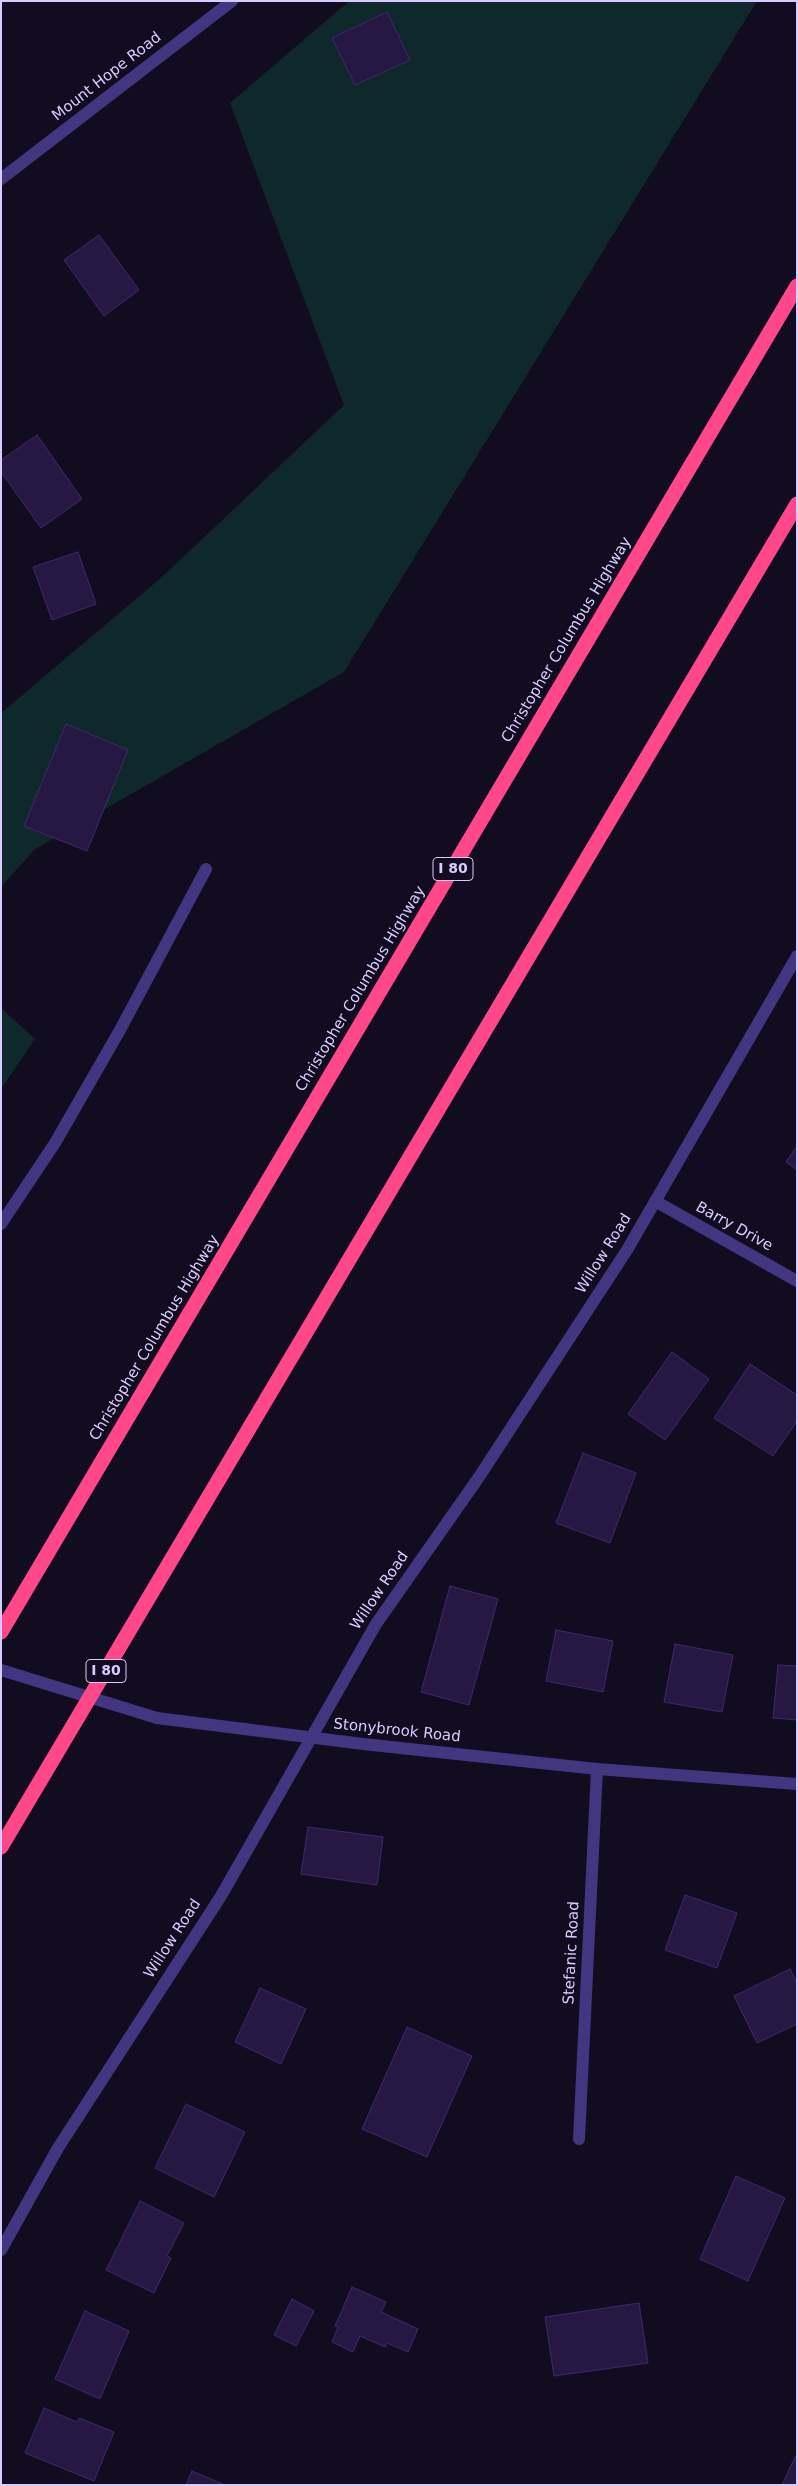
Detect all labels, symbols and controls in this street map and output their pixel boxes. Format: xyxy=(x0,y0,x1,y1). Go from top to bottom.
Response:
street label: Mount Hope Road xyxy=(49,29,165,125)
street label: Christopher Columbus Highway xyxy=(498,534,636,746)
road number: I 80 xyxy=(433,858,473,881)
street label: Christopher Columbus Highway xyxy=(292,883,430,1095)
street label: Barry Drive xyxy=(692,1198,776,1256)
street label: Willow Road xyxy=(572,1211,636,1297)
street label: Christopher Columbus Highway xyxy=(86,1232,224,1444)
street label: Willow Road xyxy=(347,1548,413,1634)
road number: I 80 xyxy=(86,1660,126,1682)
street label: Stonybrook Road xyxy=(333,1715,461,1747)
street label: Willow Road xyxy=(141,1896,205,1982)
street label: Stefanic Road xyxy=(560,1901,584,2005)

